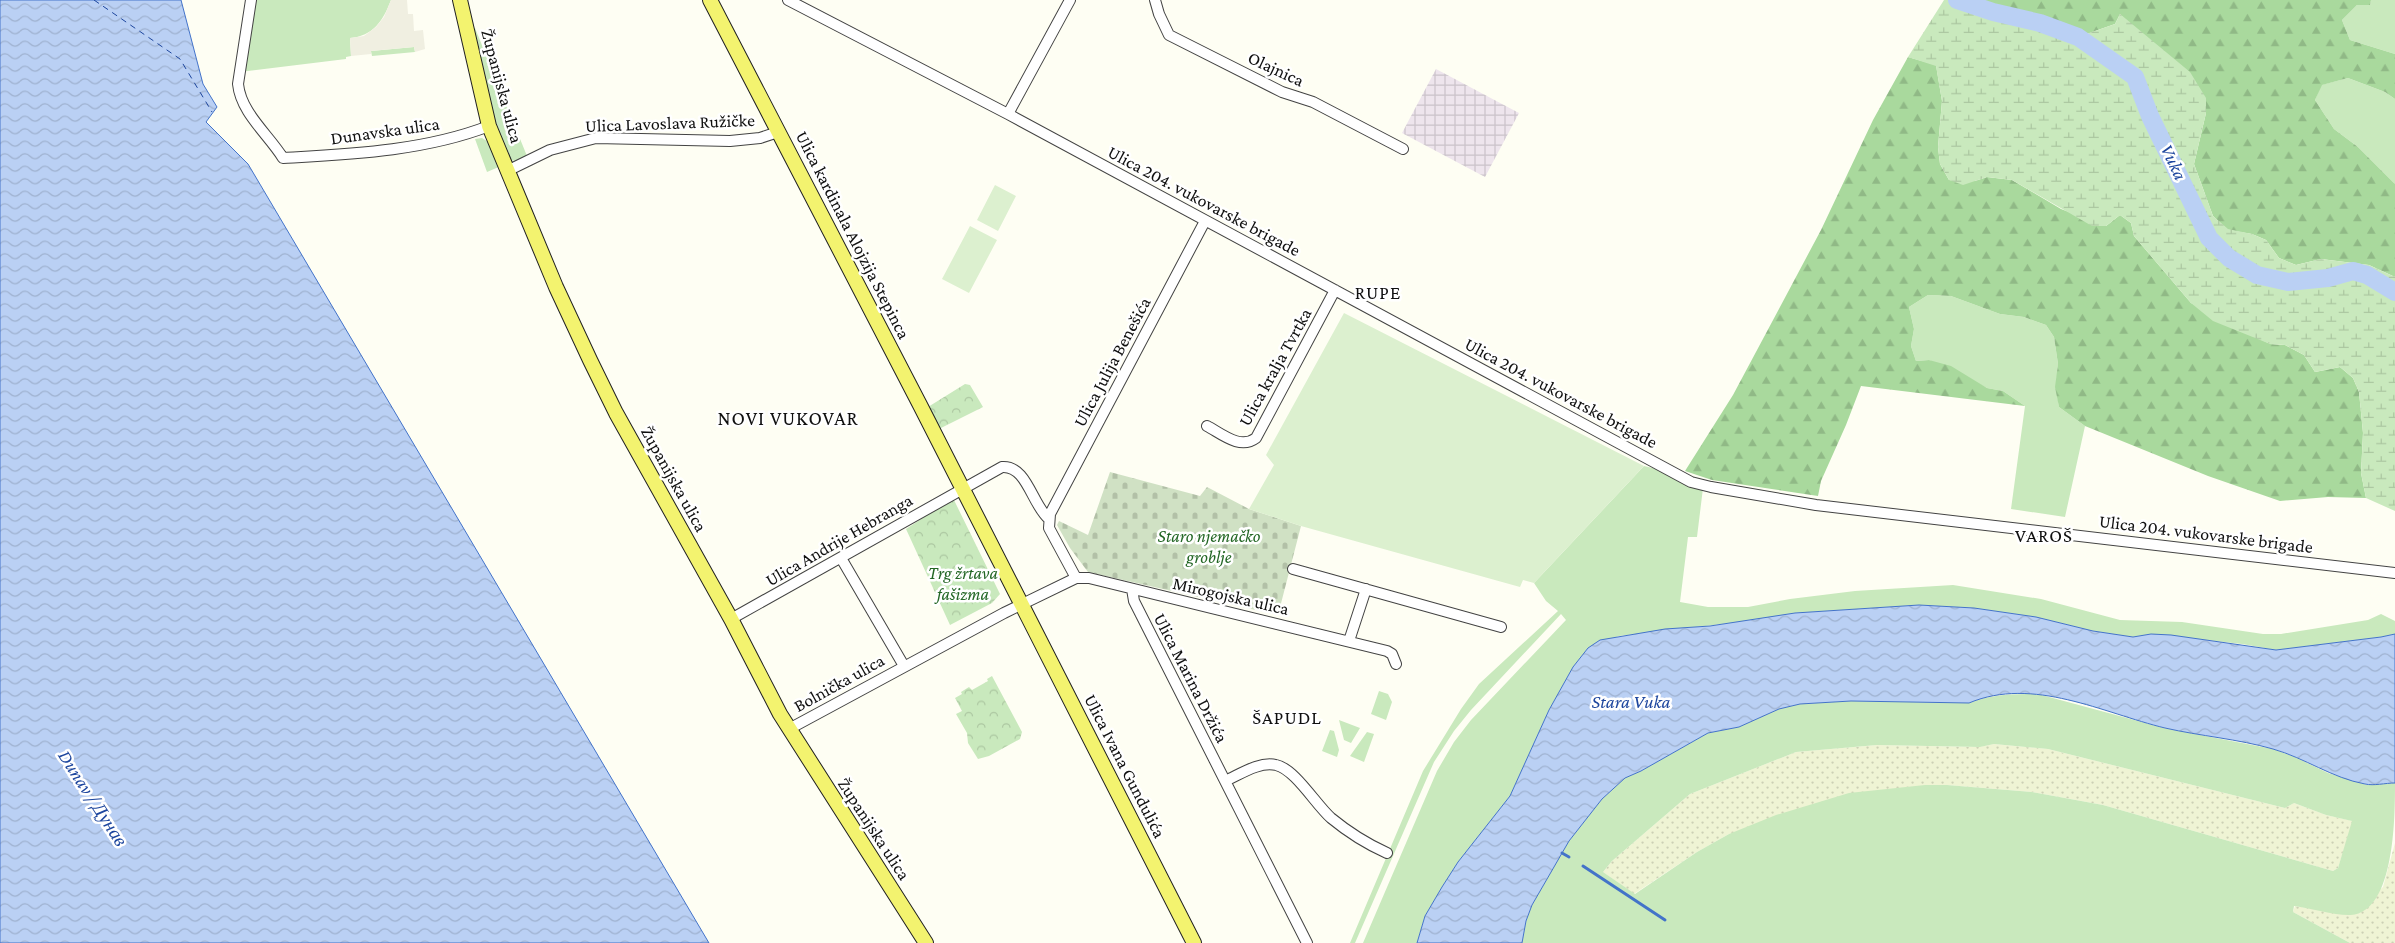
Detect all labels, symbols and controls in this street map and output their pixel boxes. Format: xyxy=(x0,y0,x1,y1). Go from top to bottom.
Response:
street label: Županijska ulica xyxy=(476,27,527,146)
street label: Olajnica xyxy=(1244,47,1307,92)
street label: Ulica Lavoslava Ružičke xyxy=(585,110,755,136)
street label: Dunavska ulica xyxy=(329,113,441,149)
street label: Ulica kardinala Alojzija Stepinca xyxy=(791,128,914,343)
water label: Vuka xyxy=(2157,141,2191,183)
street label: Ulica 204. vukovarske brigade xyxy=(1104,142,1304,260)
district label: RUPE xyxy=(1355,282,1401,303)
street label: Ulica Julija Benešića xyxy=(1069,294,1155,431)
street label: Ulica kralja Tvrtka xyxy=(1234,305,1316,430)
street label: Ulica 204. vukovarske brigade xyxy=(1461,334,1661,452)
district label: NOVI VUKOVAR xyxy=(717,407,859,429)
street label: Županijska ulica xyxy=(636,423,711,536)
street label: Ulica Andrije Hebranga xyxy=(762,490,917,591)
street label: Ulica 204. vukovarske brigade xyxy=(2098,511,2314,557)
district label: VAROŠ xyxy=(2015,525,2073,546)
park label: Staro njemačko groblje xyxy=(1158,526,1261,568)
park label: Trg žrtava fašizma xyxy=(928,563,999,604)
street label: Mirogojska ulica xyxy=(1171,573,1291,620)
street label: Ulica Marina Držića xyxy=(1150,610,1232,746)
street label: Bolnička ulica xyxy=(790,650,888,716)
street label: Ulica Ivana Gundulića xyxy=(1080,691,1170,841)
water label: Stara Vuka xyxy=(1591,691,1671,712)
district label: ŠAPUDL xyxy=(1252,707,1322,728)
water label: Dunav / Дунав xyxy=(54,746,132,850)
street label: Županijska ulica xyxy=(833,774,914,884)

